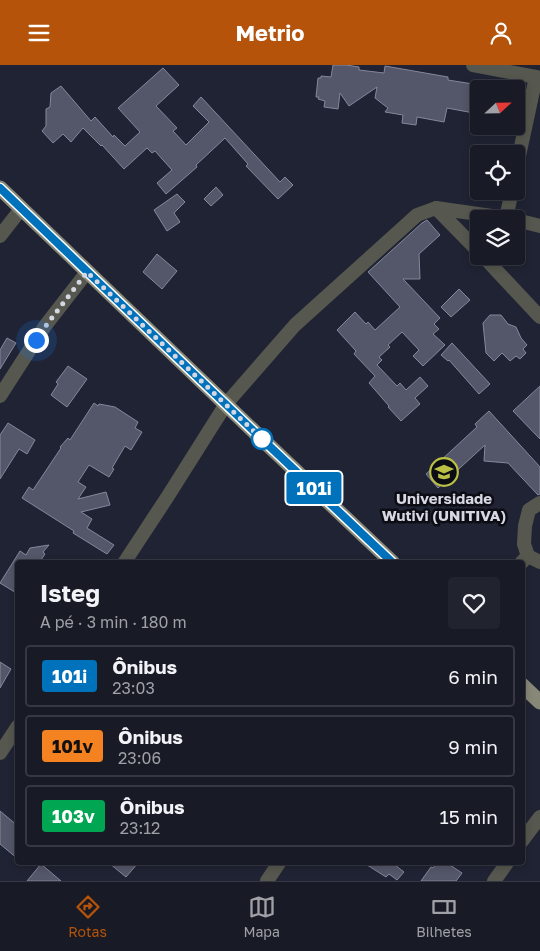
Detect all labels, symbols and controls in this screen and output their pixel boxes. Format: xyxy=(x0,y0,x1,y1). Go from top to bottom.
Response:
icon: menu xyxy=(25,19,53,47)
text: Metrio xyxy=(235,19,305,46)
icon: person xyxy=(487,19,515,47)
north arrow xyxy=(470,80,525,135)
map controls xyxy=(470,80,525,265)
button: locate xyxy=(470,145,525,200)
button: layers xyxy=(470,210,525,265)
your location xyxy=(24,328,49,353)
unlabelled marker xyxy=(251,428,273,450)
school or university icon: Universidade Wutivi (UNITIVA) xyxy=(429,457,459,487)
line badge: 101i xyxy=(279,472,349,504)
text: 101i xyxy=(296,477,332,499)
place label: Universidade Wutivi (UNITIVA) xyxy=(382,489,506,524)
button: heart xyxy=(448,577,500,629)
text: Isteg xyxy=(40,578,100,607)
text: A pé · 3 min · 180 m xyxy=(40,612,187,632)
text: Ônibus xyxy=(112,655,177,678)
text: 101i xyxy=(52,665,87,687)
text: 6 min xyxy=(448,665,498,688)
text: 23:03 xyxy=(112,678,155,698)
text: Ônibus xyxy=(118,725,183,748)
text: 101v xyxy=(52,735,93,757)
text: 9 min xyxy=(448,735,498,758)
text: 23:06 xyxy=(118,748,161,768)
text: Ônibus xyxy=(120,795,185,818)
text: 103v xyxy=(52,805,95,827)
text: 15 min xyxy=(439,805,498,828)
text: 23:12 xyxy=(120,818,160,838)
tab: Rotas xyxy=(68,893,107,940)
tab: Mapa xyxy=(243,893,280,940)
tab: Bilhetes xyxy=(416,893,472,940)

